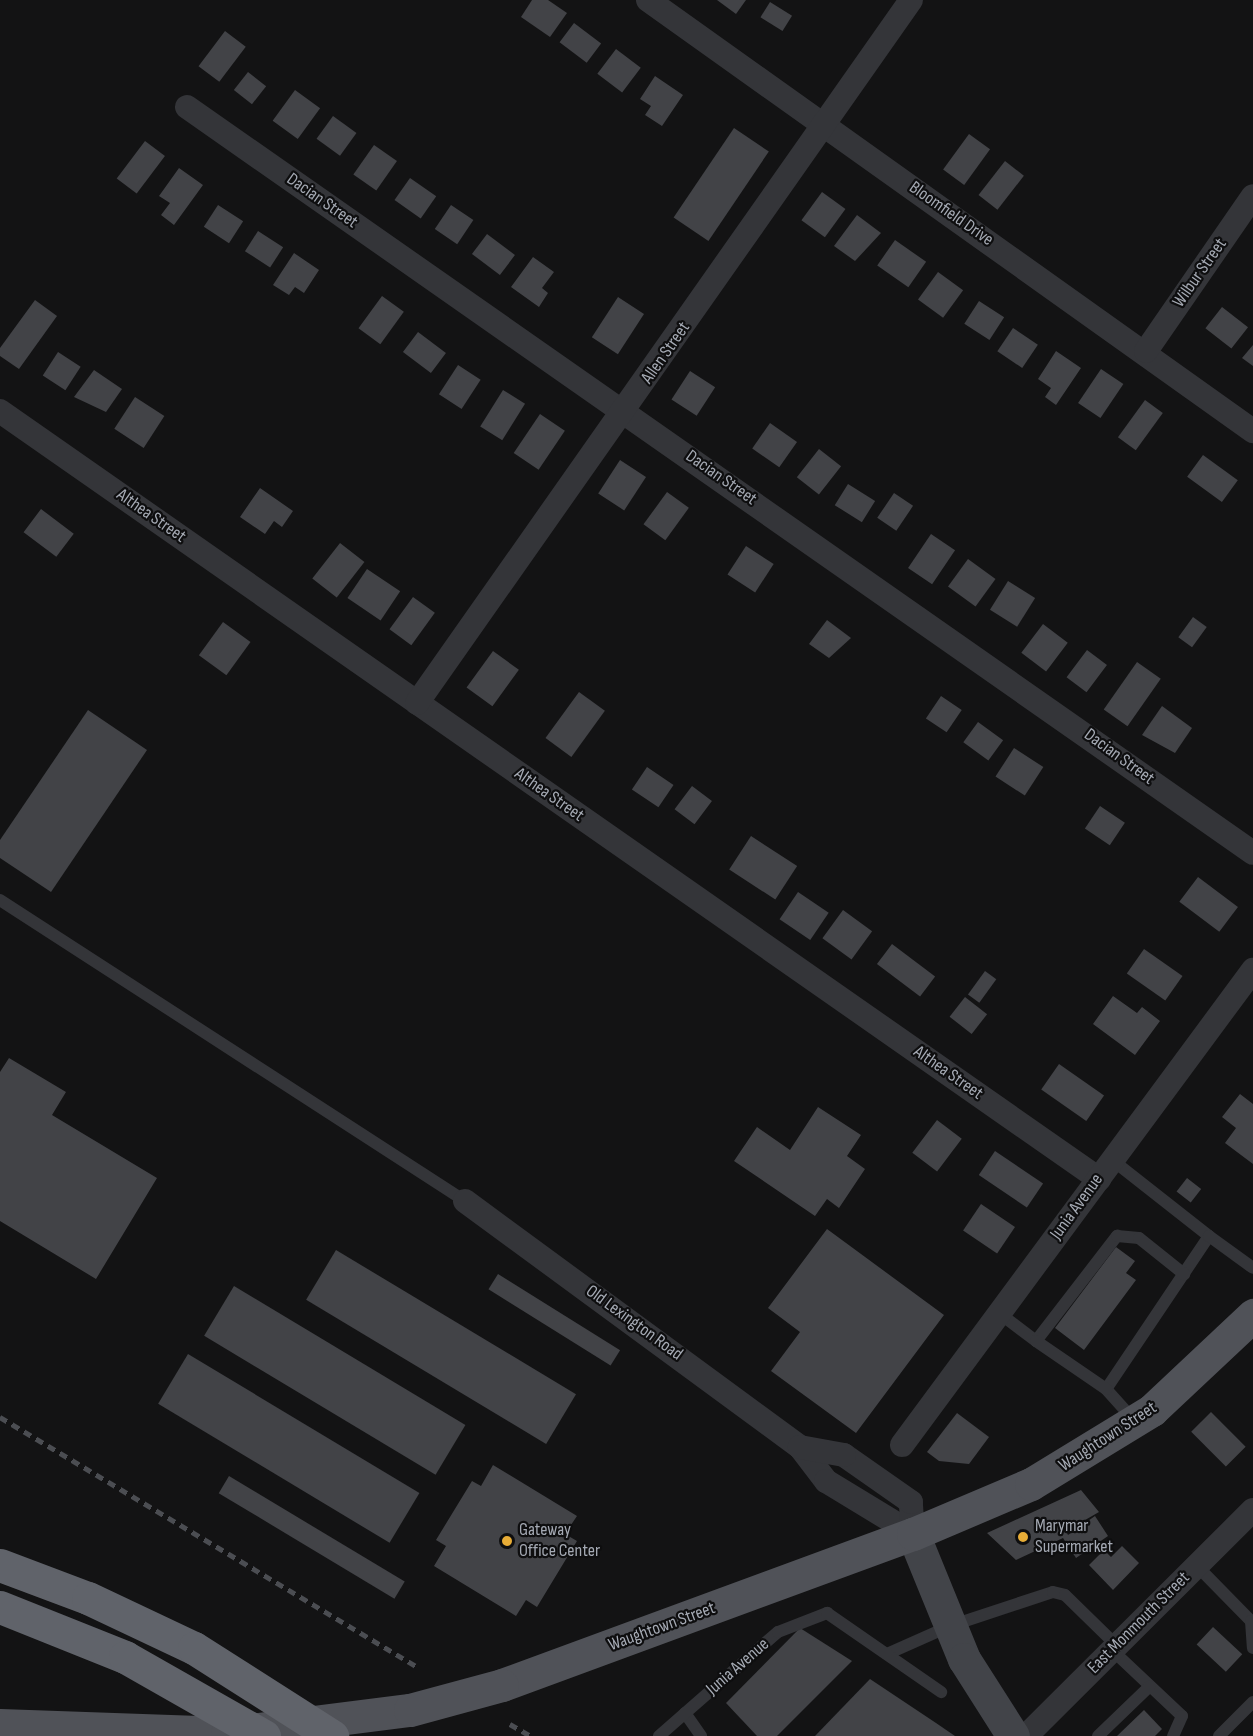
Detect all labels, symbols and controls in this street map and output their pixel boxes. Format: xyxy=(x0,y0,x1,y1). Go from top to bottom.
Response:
street label: Dacian Street xyxy=(282,169,362,233)
street label: Bloomfield Drive xyxy=(905,177,997,251)
street label: Wilbur Street xyxy=(1168,234,1232,312)
street label: Allen Street xyxy=(637,318,695,388)
street label: Dacian Street xyxy=(681,446,761,510)
street label: Althea Street xyxy=(112,484,190,548)
street label: Dacian Street xyxy=(1080,724,1158,790)
street label: Althea Street xyxy=(510,763,588,827)
street label: Althea Street xyxy=(909,1041,987,1105)
street label: Junia Avenue xyxy=(1046,1170,1108,1244)
street label: Old Lexington Road xyxy=(581,1281,687,1365)
street label: Waughtown Street xyxy=(1055,1397,1161,1477)
place label: Marymar Supermarket xyxy=(1035,1516,1113,1558)
place label: Gateway Office Center xyxy=(519,1520,600,1562)
marker: Marymar Supermarket xyxy=(1016,1530,1030,1544)
marker: Gateway Office Center xyxy=(500,1534,514,1548)
street label: East Monmouth Street xyxy=(1084,1568,1194,1678)
street label: Waughtown Street xyxy=(606,1598,718,1656)
street label: Junia Avenue xyxy=(702,1634,774,1700)

